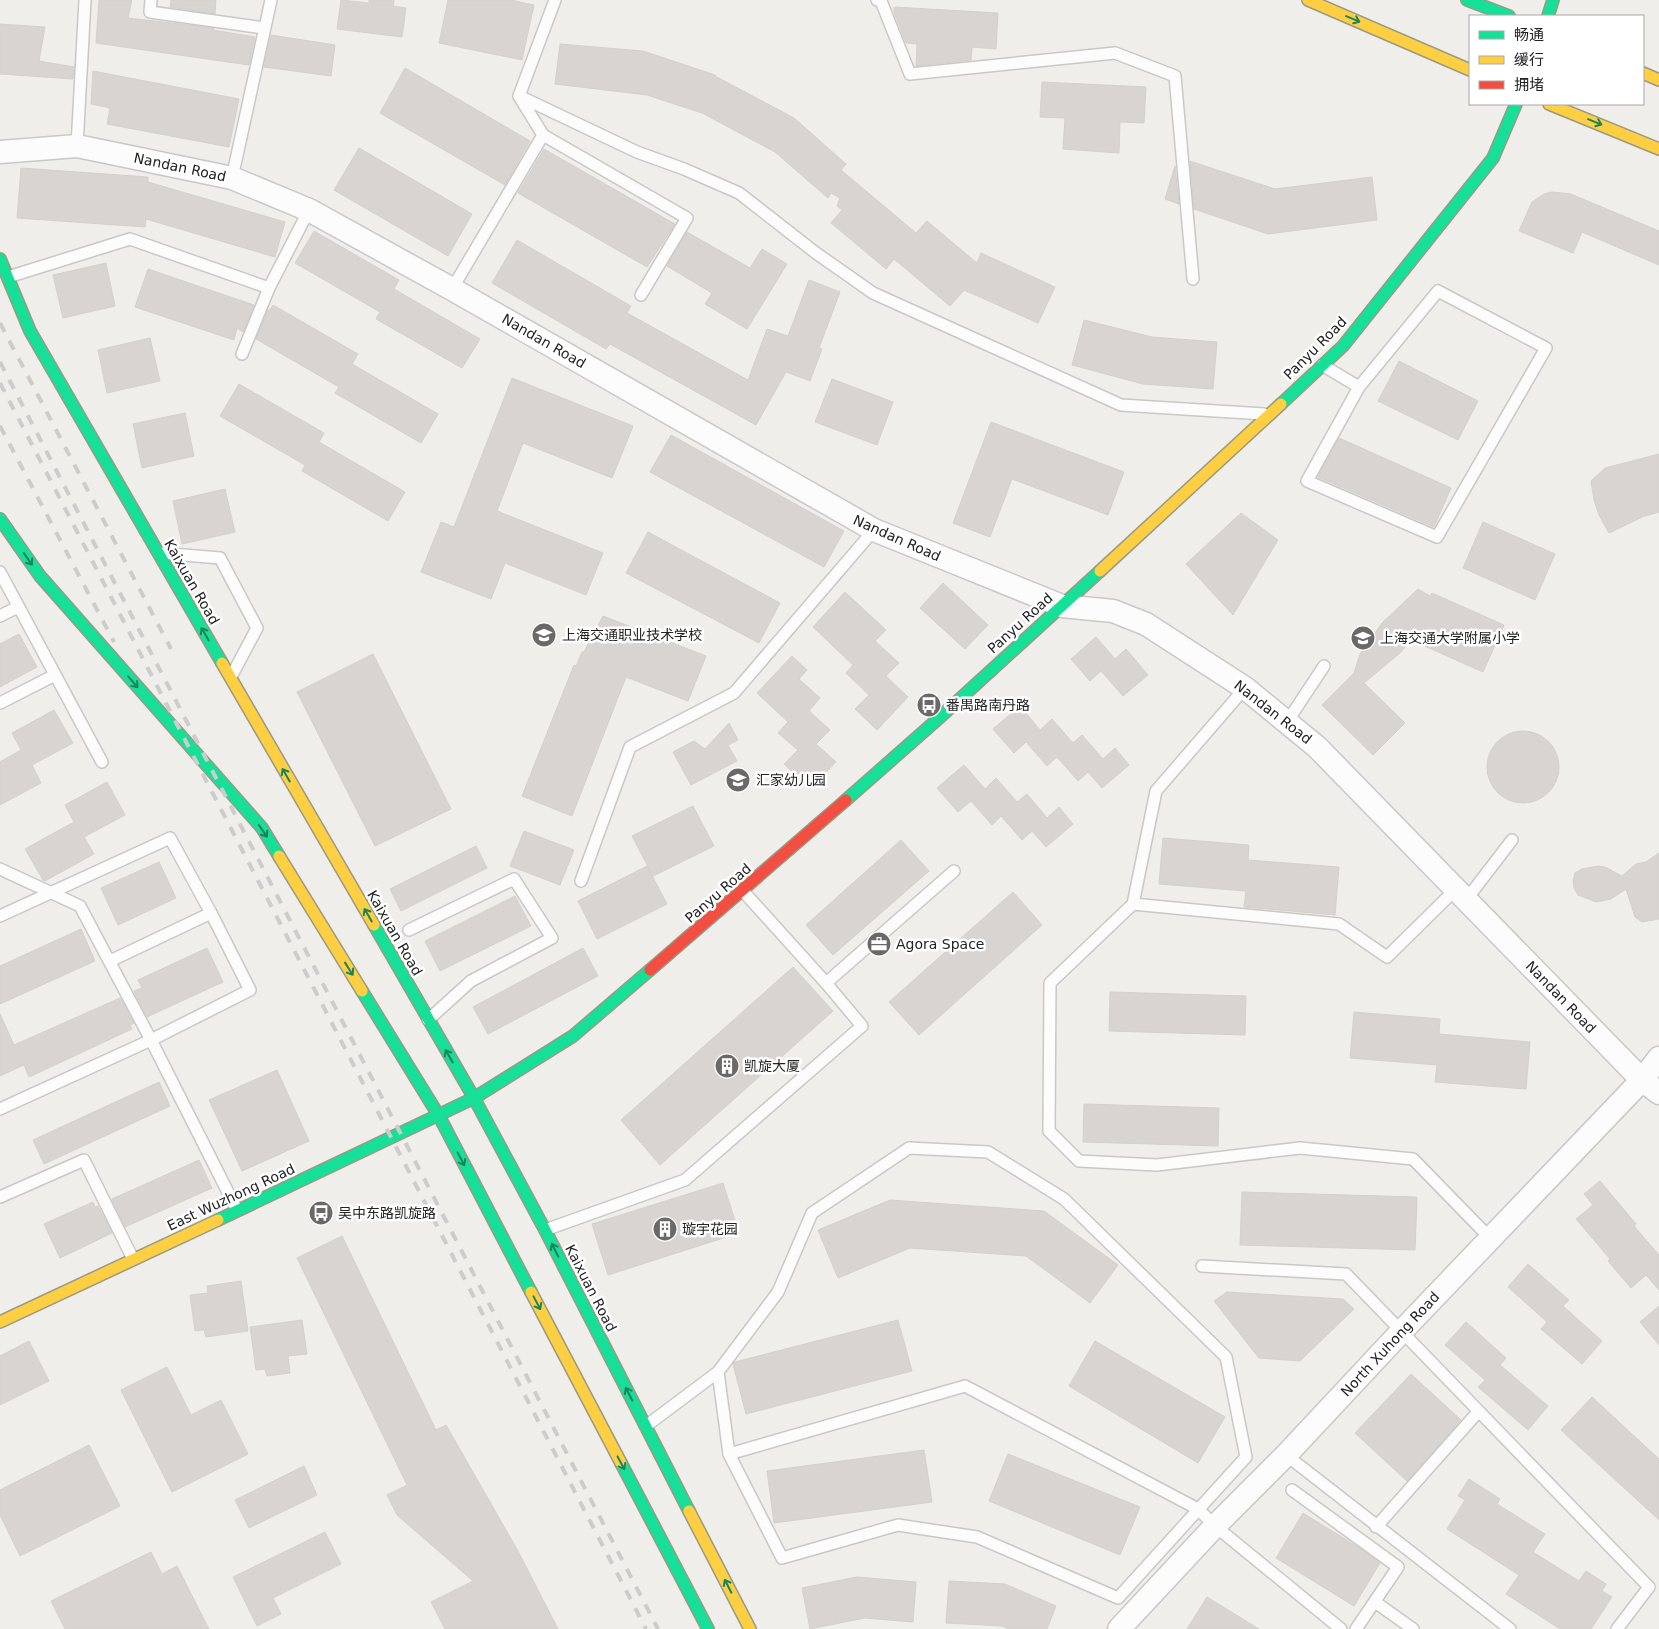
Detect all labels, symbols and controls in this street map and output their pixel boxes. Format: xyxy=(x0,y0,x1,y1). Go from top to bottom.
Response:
one-way arrow xyxy=(1345,15,1360,25)
legend xyxy=(1469,15,1644,105)
text: 畅通 xyxy=(1514,26,1544,44)
text: 缓行 xyxy=(1514,51,1544,69)
text: 拥堵 xyxy=(1514,76,1544,94)
one-way arrow xyxy=(1587,119,1602,128)
street label: Nandan Road xyxy=(132,149,228,185)
street label: Nandan Road xyxy=(499,311,589,371)
street label: Panyu Road xyxy=(1280,313,1350,383)
street label: Nandan Road xyxy=(851,512,943,564)
street label: Kaixuan Road xyxy=(161,537,223,627)
one-way arrow xyxy=(23,552,33,566)
street label: Panyu Road xyxy=(984,590,1056,656)
school or university icon: 上海交通职业技术学校 xyxy=(531,622,557,648)
school or university icon: 上海交通大学附属小学 xyxy=(1350,625,1376,651)
one-way arrow xyxy=(200,627,210,641)
place label: 上海交通职业技术学校 xyxy=(562,627,702,643)
place label: 上海交通大学附属小学 xyxy=(1380,630,1520,646)
one-way arrow xyxy=(128,676,139,689)
street label: Nandan Road xyxy=(1231,677,1315,747)
bus stop icon: 番禺路南丹路 xyxy=(916,692,942,718)
place label: 番禺路南丹路 xyxy=(946,697,1030,713)
school or university icon: 汇家幼儿园 xyxy=(725,767,751,793)
one-way arrow xyxy=(281,768,291,782)
place label: 汇家幼儿园 xyxy=(756,772,826,788)
one-way arrow xyxy=(258,824,268,838)
street label: Panyu Road xyxy=(682,860,754,926)
street label: Kaixuan Road xyxy=(364,888,426,978)
one-way arrow xyxy=(362,909,372,923)
office icon: Agora Space xyxy=(866,931,892,957)
place label: Agora Space xyxy=(896,936,984,952)
street label: Nandan Road xyxy=(1523,958,1599,1036)
one-way arrow xyxy=(344,962,354,976)
one-way arrow xyxy=(444,1049,453,1064)
building icon: 凯旋大厦 xyxy=(714,1053,740,1079)
place label: 凯旋大厦 xyxy=(744,1058,800,1074)
one-way arrow xyxy=(457,1152,467,1166)
street label: East Wuzhong Road xyxy=(165,1160,297,1234)
bus stop icon: 吴中东路凯旋路 xyxy=(308,1200,334,1226)
place label: 吴中东路凯旋路 xyxy=(338,1205,436,1221)
building icon: 璇宇花园 xyxy=(652,1216,678,1242)
place label: 璇宇花园 xyxy=(682,1221,738,1237)
street label: Kaixuan Road xyxy=(562,1242,620,1334)
one-way arrow xyxy=(550,1243,559,1258)
street label: North Xuhong Road xyxy=(1337,1288,1443,1400)
one-way arrow xyxy=(532,1296,542,1311)
one-way arrow xyxy=(624,1387,634,1402)
one-way arrow xyxy=(616,1455,626,1470)
one-way arrow xyxy=(723,1578,733,1593)

